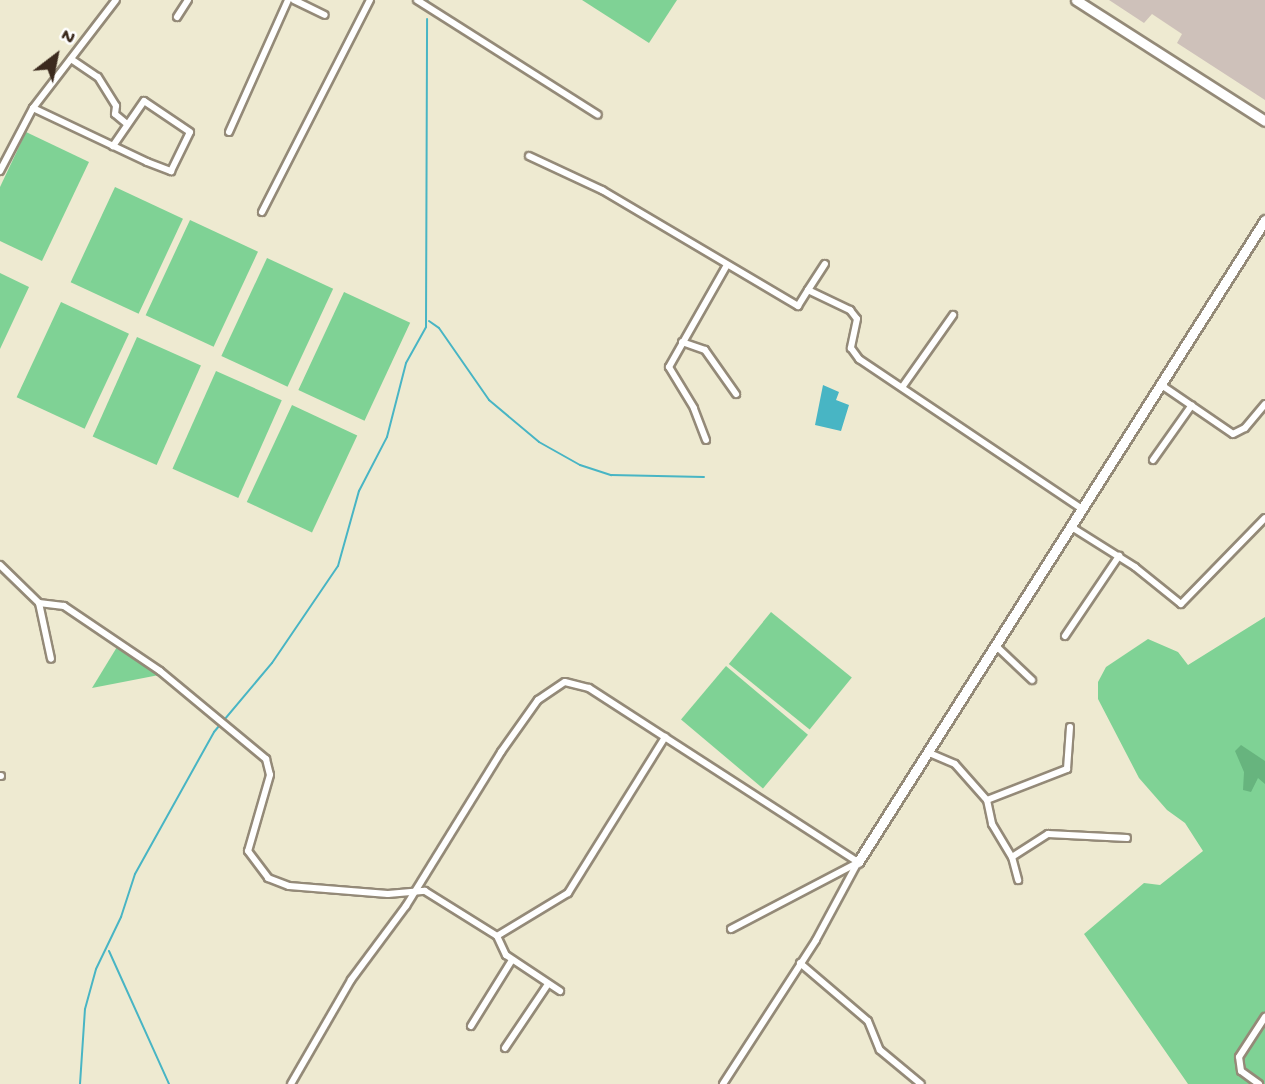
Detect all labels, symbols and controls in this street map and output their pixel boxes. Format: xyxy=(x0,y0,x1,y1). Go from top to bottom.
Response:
north arrow xyxy=(21,21,91,91)
text: N xyxy=(56,25,79,51)

